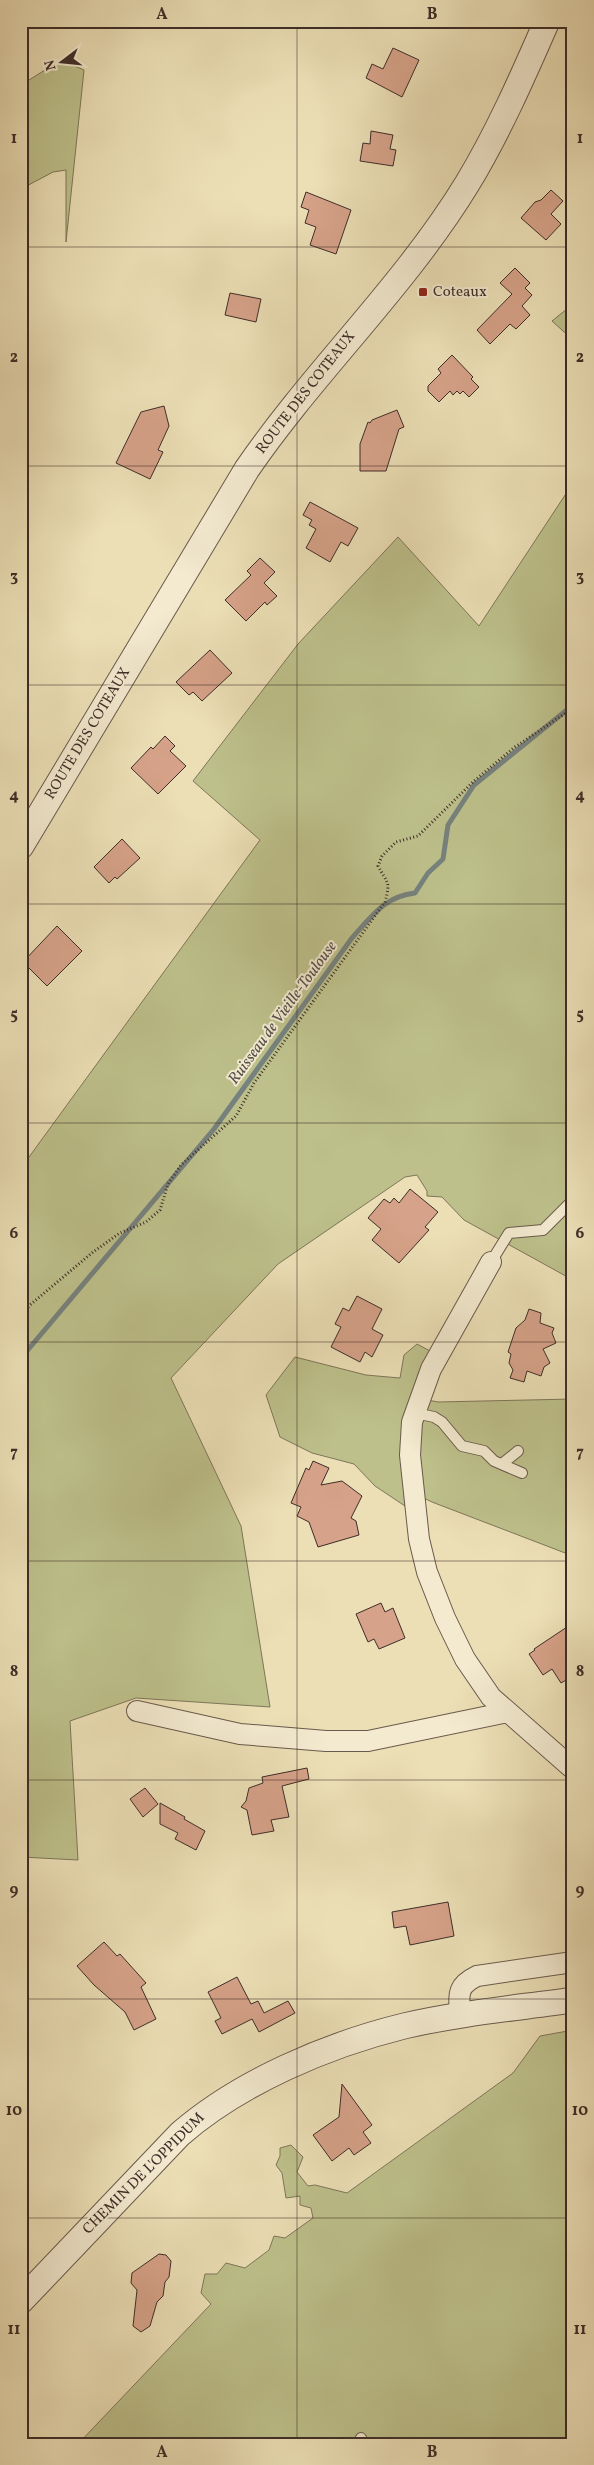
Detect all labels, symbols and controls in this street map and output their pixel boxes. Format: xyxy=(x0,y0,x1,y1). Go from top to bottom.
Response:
text: A xyxy=(156,4,168,26)
text: B xyxy=(427,4,438,26)
north arrow xyxy=(38,38,88,88)
text: N xyxy=(40,58,61,73)
text: 1 xyxy=(11,128,17,150)
text: 1 xyxy=(577,128,583,150)
place label: Coteaux xyxy=(433,282,487,303)
marker: Coteaux xyxy=(417,286,429,298)
street label: ROUTE DES COTEAUX xyxy=(251,327,361,459)
text: 2 xyxy=(10,347,18,369)
text: 2 xyxy=(576,347,584,369)
text: 3 xyxy=(10,566,18,588)
text: 3 xyxy=(576,566,584,588)
street label: ROUTE DES COTEAUX xyxy=(40,664,136,804)
text: 4 xyxy=(9,785,19,807)
text: 4 xyxy=(575,785,585,807)
water label: Ruisseau de Vieille-Toulouse xyxy=(223,937,343,1089)
text: 5 xyxy=(10,1004,18,1026)
text: 5 xyxy=(576,1004,584,1026)
text: 6 xyxy=(10,1223,19,1245)
text: 6 xyxy=(576,1223,585,1245)
text: 7 xyxy=(10,1442,18,1464)
text: 7 xyxy=(576,1442,584,1464)
text: 8 xyxy=(10,1661,18,1683)
text: 8 xyxy=(576,1661,584,1683)
text: 9 xyxy=(10,1880,19,1902)
text: 9 xyxy=(576,1880,585,1902)
text: 10 xyxy=(6,2100,22,2122)
text: 10 xyxy=(572,2100,588,2122)
street label: CHEMIN DE L'OPPIDUM xyxy=(78,2108,210,2240)
text: 11 xyxy=(8,2319,20,2341)
text: 11 xyxy=(574,2319,586,2341)
text: A xyxy=(156,2442,168,2464)
text: B xyxy=(427,2442,438,2464)

